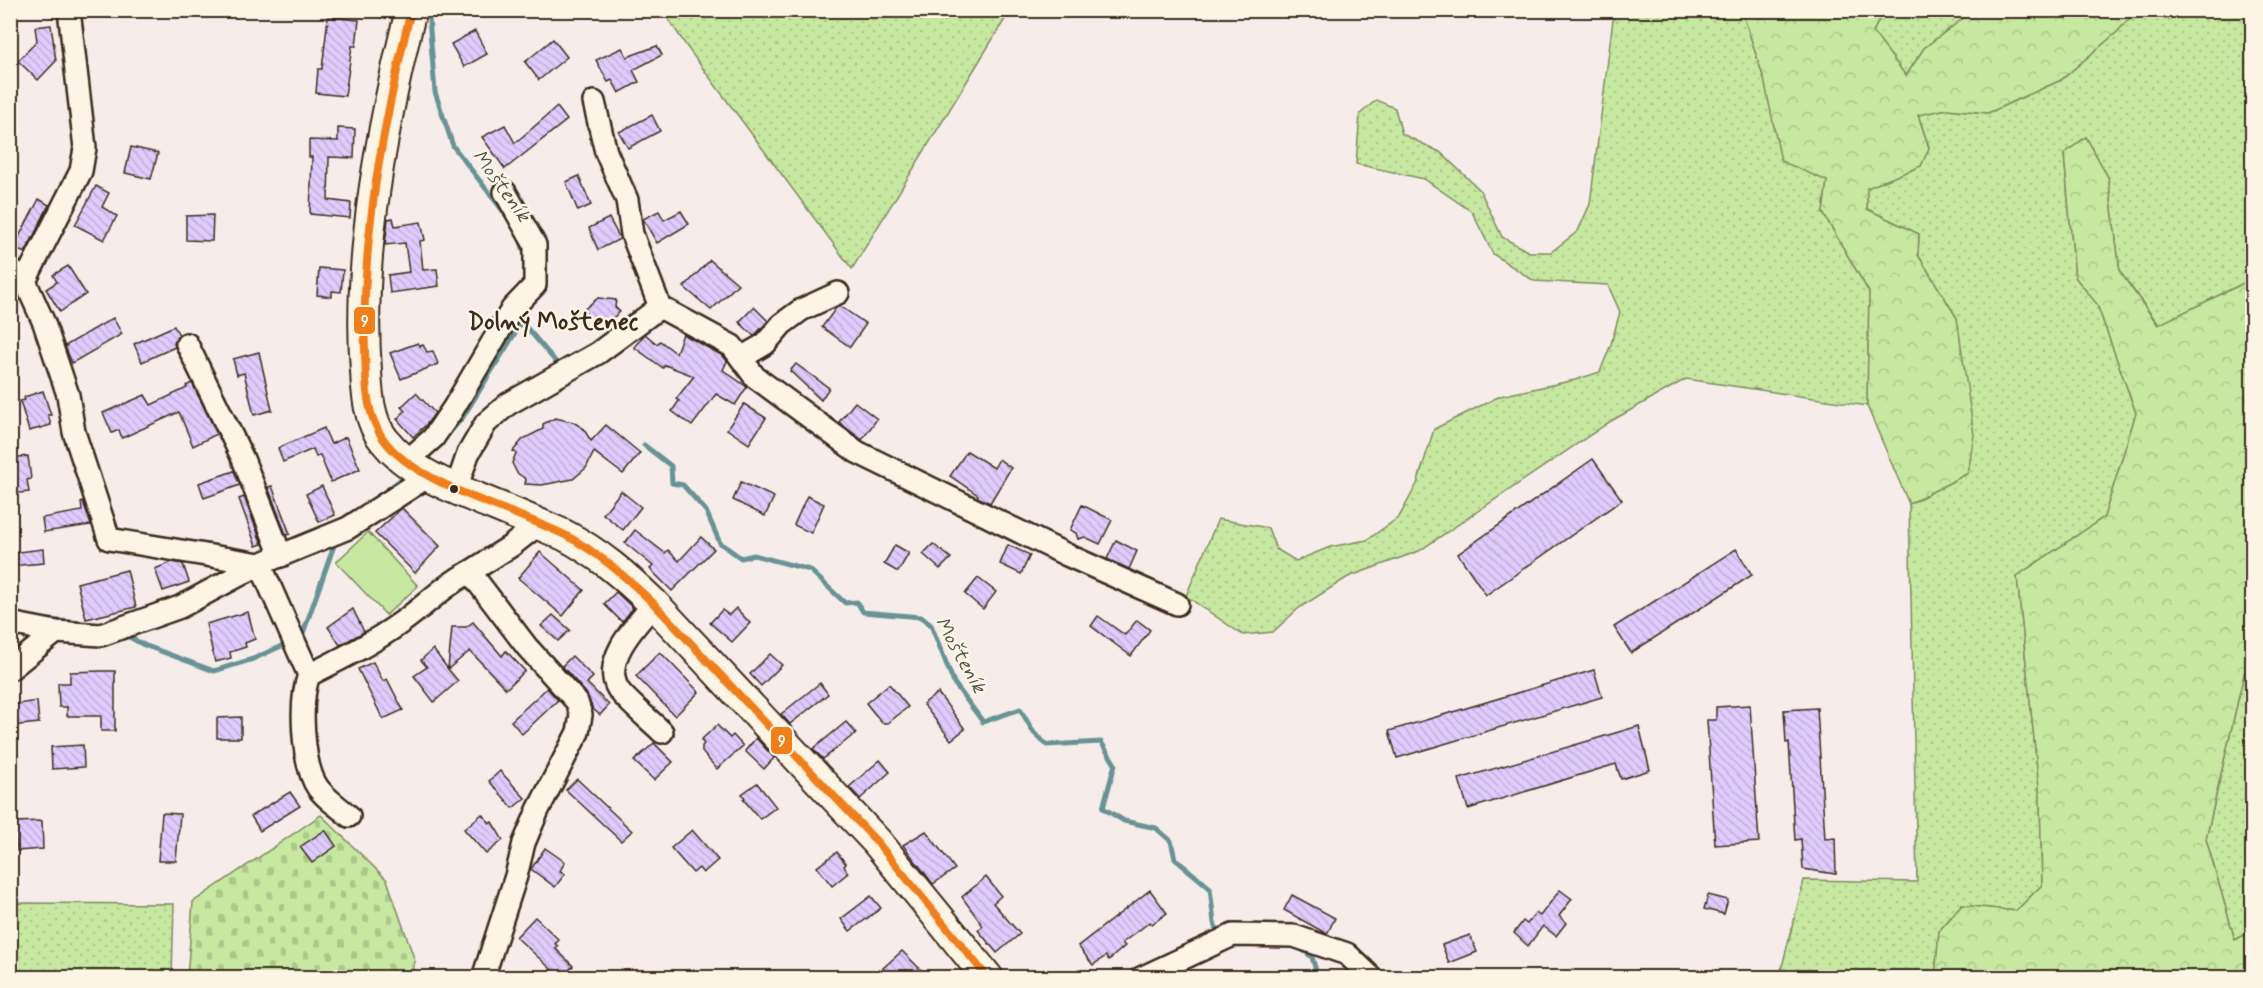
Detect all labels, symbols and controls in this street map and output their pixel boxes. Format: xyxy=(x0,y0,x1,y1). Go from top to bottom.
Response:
water label: Mošteník xyxy=(466,144,537,229)
line badge: 9 xyxy=(353,306,376,335)
district label: Dolný Moštenec xyxy=(468,307,639,338)
text: 9 xyxy=(361,311,369,332)
unlabelled marker xyxy=(448,483,460,495)
water label: Mošteník xyxy=(928,612,993,700)
line badge: 9 xyxy=(770,726,793,755)
text: 9 xyxy=(778,731,786,752)

